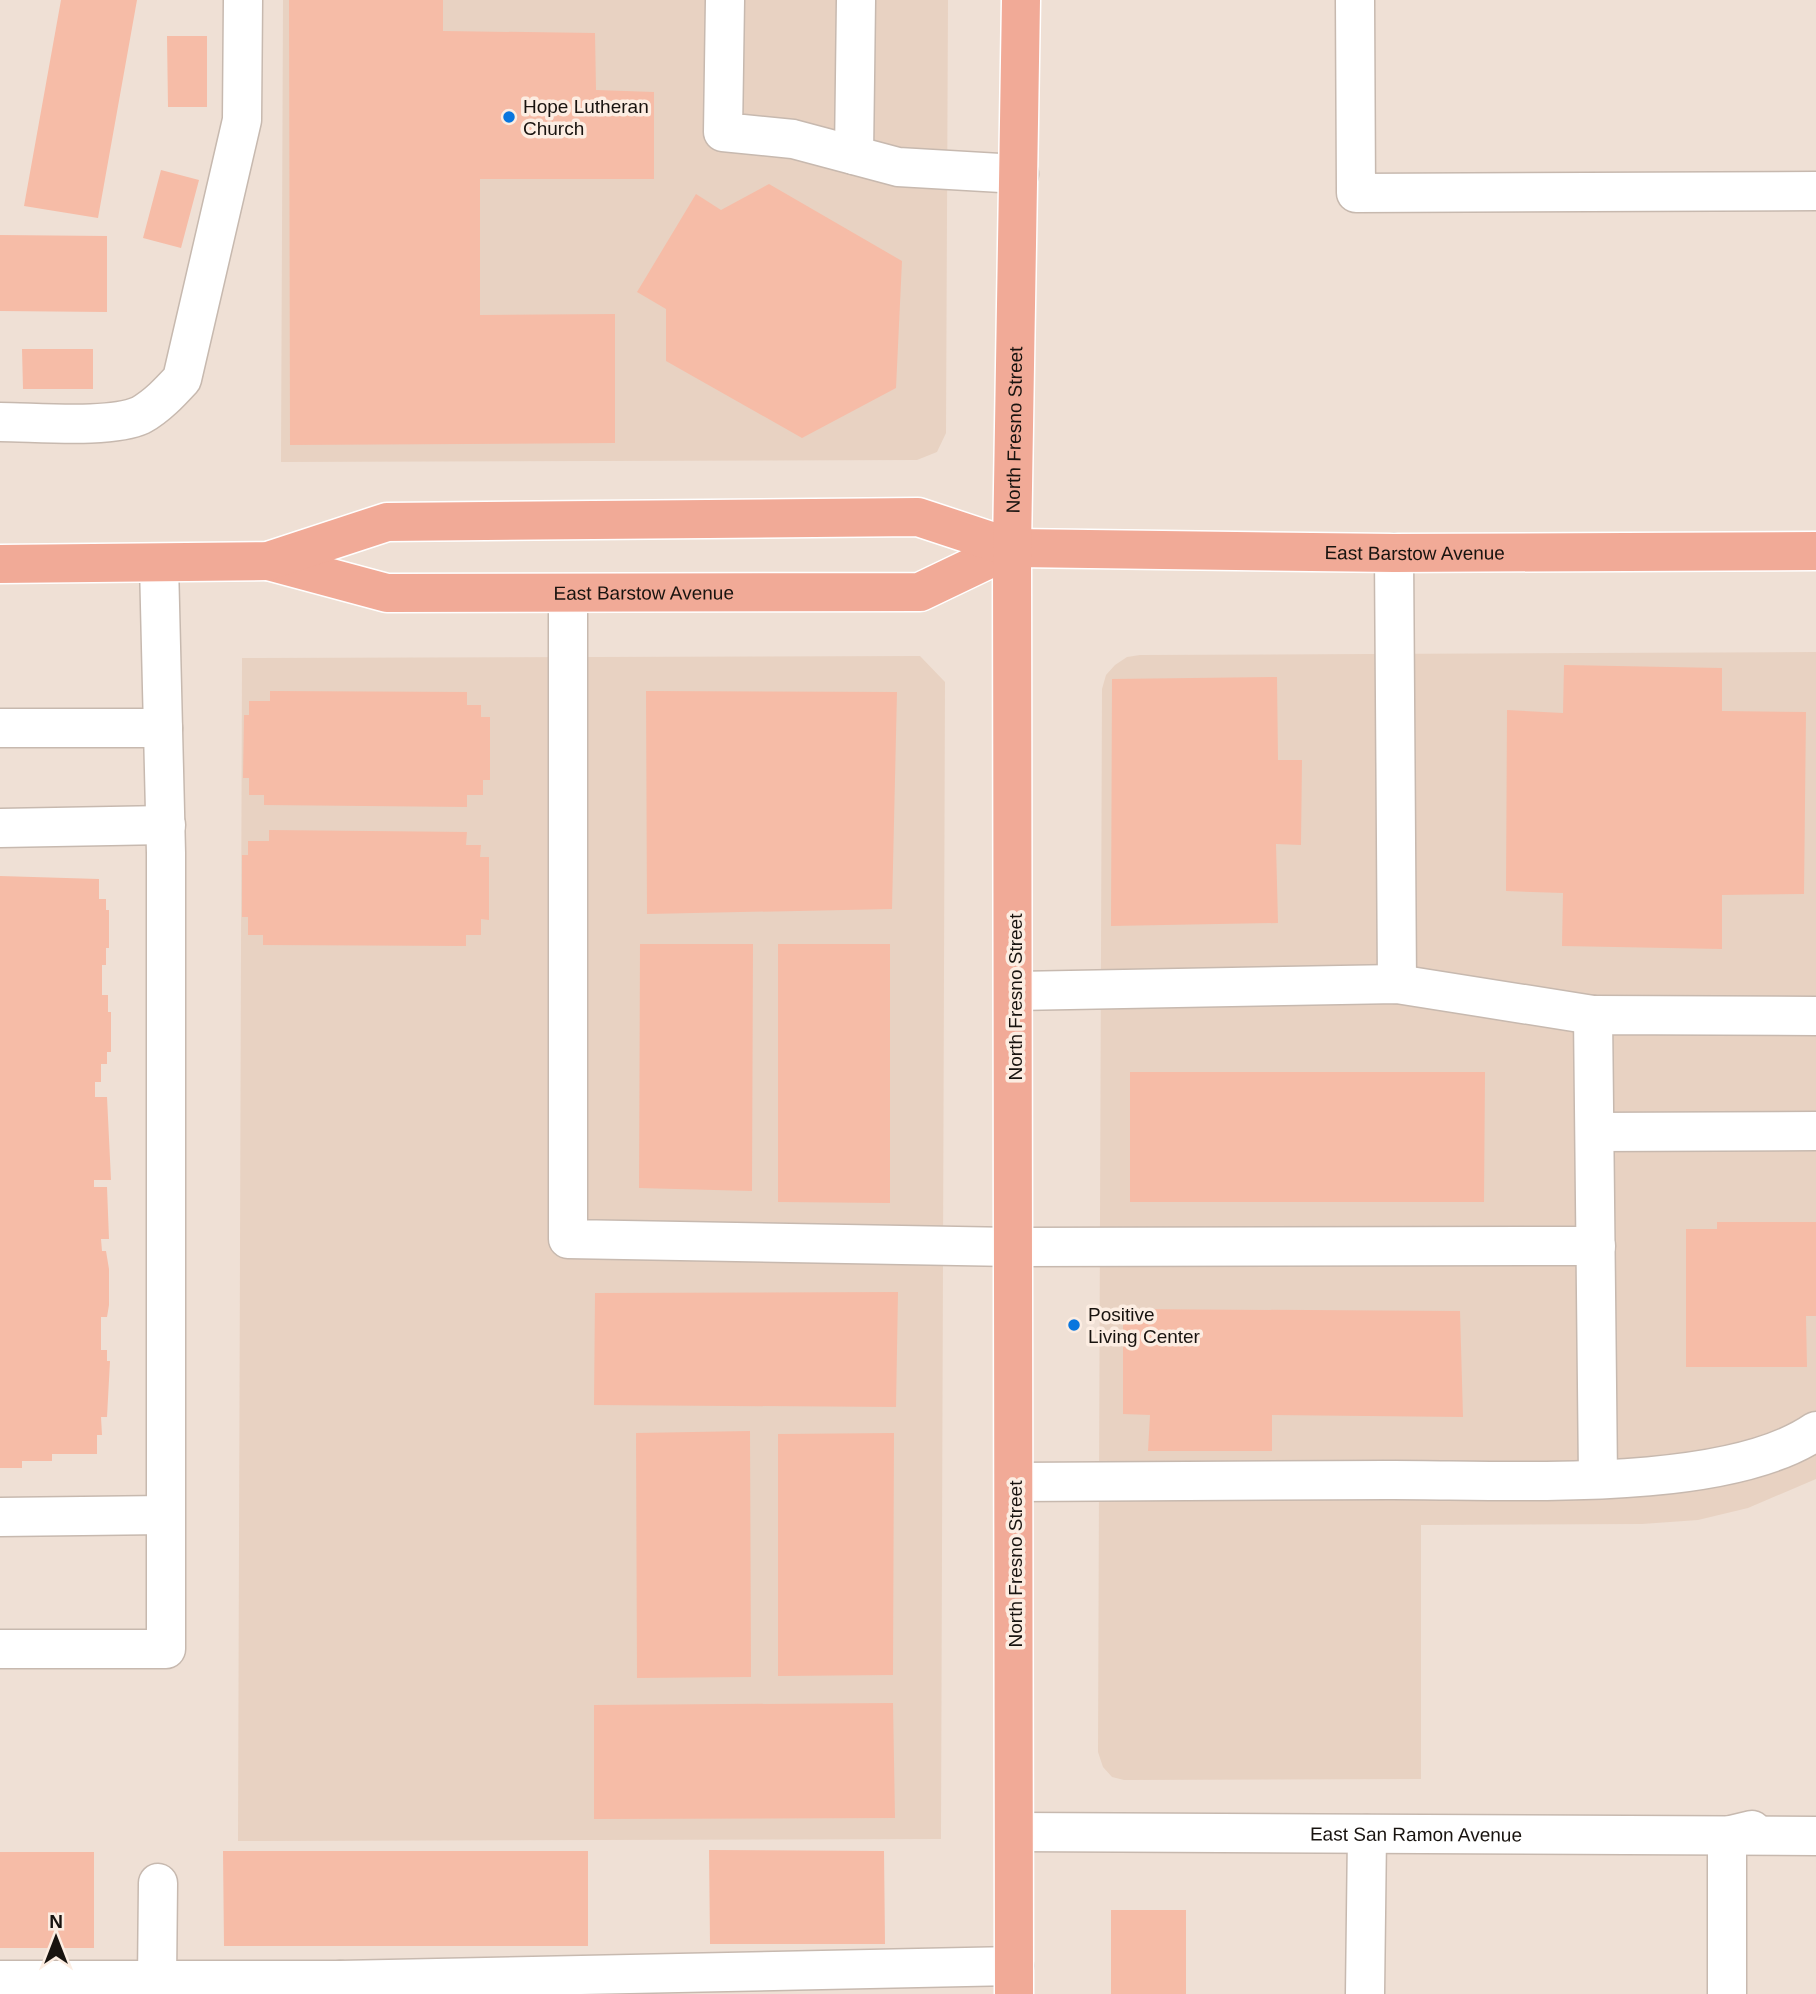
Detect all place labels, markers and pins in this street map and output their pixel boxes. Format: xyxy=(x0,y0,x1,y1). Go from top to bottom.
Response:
place label: Hope Lutheran Church xyxy=(523,96,649,139)
marker: Hope Lutheran Church xyxy=(501,109,517,125)
place label: Positive Living Center xyxy=(1088,1304,1201,1347)
marker: Positive Living Center xyxy=(1066,1317,1082,1333)

